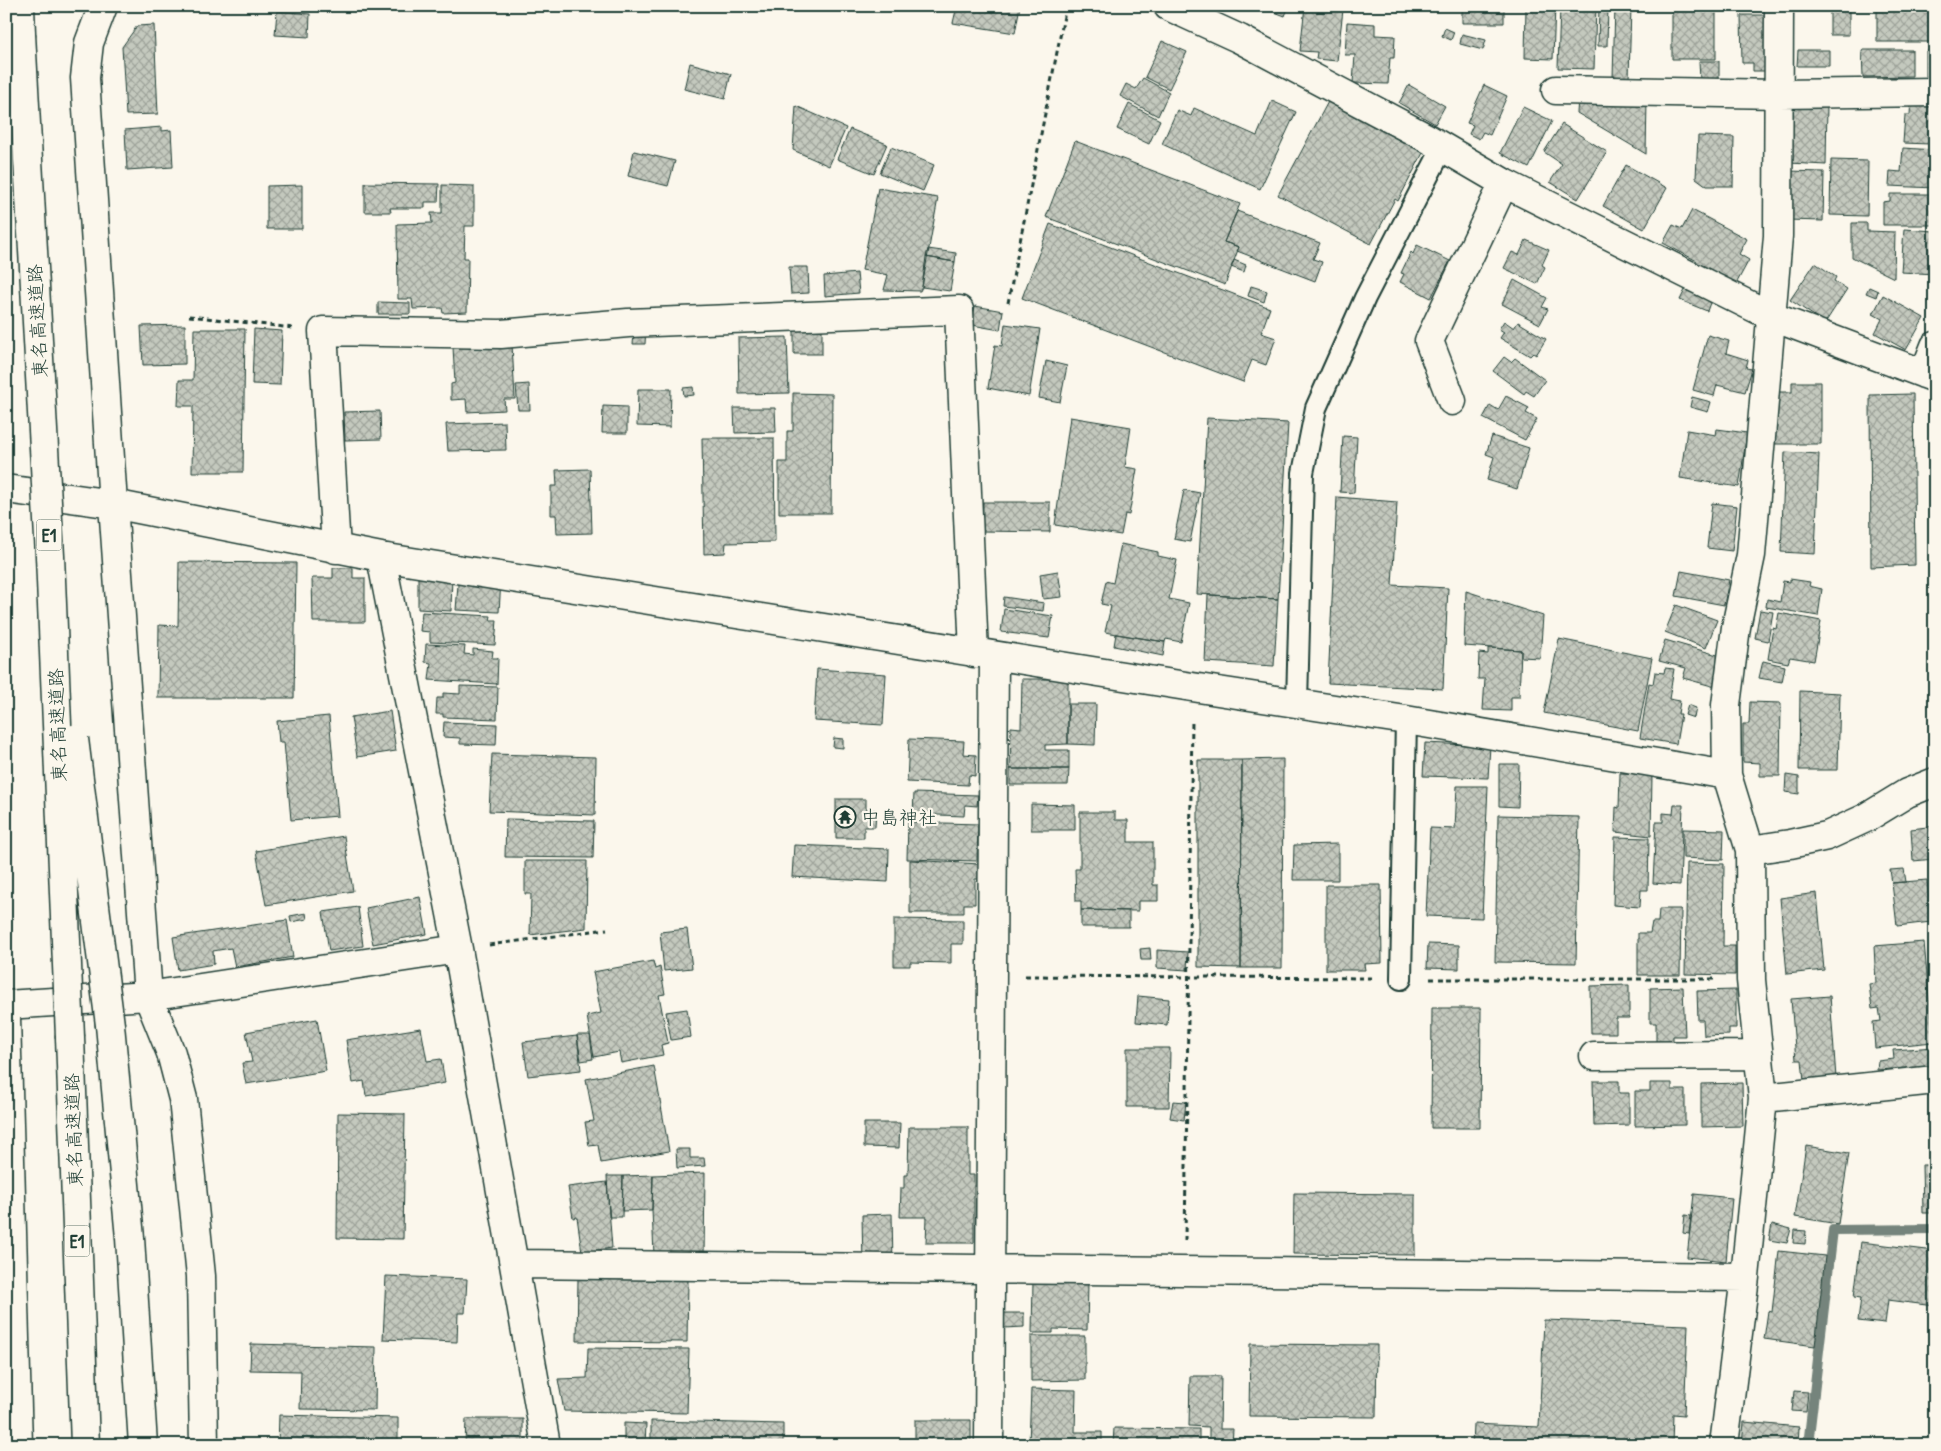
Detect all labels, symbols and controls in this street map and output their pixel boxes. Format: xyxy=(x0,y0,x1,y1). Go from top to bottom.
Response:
street label: 東名高速道路 xyxy=(21,263,53,379)
road number: E1 xyxy=(36,520,62,550)
street label: 東名高速道路 xyxy=(42,668,72,782)
place label: 中島神社 xyxy=(861,804,937,830)
temple icon: 中島神社 xyxy=(833,805,857,829)
street label: 東名高速道路 xyxy=(58,1073,88,1187)
road number: E1 xyxy=(64,1226,90,1256)

